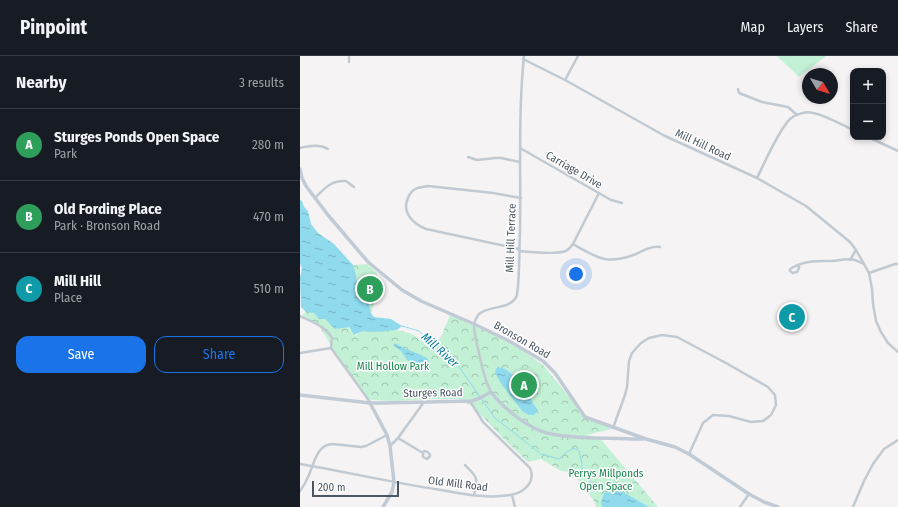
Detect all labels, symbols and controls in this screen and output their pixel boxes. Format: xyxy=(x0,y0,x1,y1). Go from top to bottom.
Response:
text: Pinpoint xyxy=(20,16,87,39)
text: Map xyxy=(741,19,765,36)
text: Layers xyxy=(787,19,823,36)
text: Share xyxy=(845,19,878,36)
north arrow xyxy=(802,68,838,104)
map controls xyxy=(850,68,886,140)
button: + xyxy=(850,68,886,104)
text: Nearby xyxy=(16,72,67,93)
text: 3 results xyxy=(239,75,284,90)
button: − xyxy=(850,104,886,140)
street label: Mill Hill Road xyxy=(673,127,733,163)
text: Sturges Ponds Open Space xyxy=(54,128,219,146)
text: A xyxy=(25,137,33,152)
text: 280 m xyxy=(252,137,284,152)
text: Park xyxy=(54,146,77,161)
street label: Carriage Drive xyxy=(544,149,604,191)
text: Old Fording Place xyxy=(54,200,162,218)
street label: Mill Hill Terrace xyxy=(503,203,519,273)
text: B xyxy=(25,209,33,224)
text: 470 m xyxy=(253,209,284,224)
text: Park · Bronson Road xyxy=(54,218,160,233)
your location xyxy=(566,264,586,284)
text: Mill Hill xyxy=(54,272,101,290)
pin: B xyxy=(357,274,383,304)
text: C xyxy=(26,281,32,296)
text: 510 m xyxy=(254,281,284,296)
text: Place xyxy=(54,290,82,305)
pin: C xyxy=(779,302,805,332)
street label: Bronson Road xyxy=(492,319,552,361)
water label: Mill River xyxy=(419,330,462,371)
button: Save xyxy=(16,336,146,373)
button: Share xyxy=(154,336,284,373)
park label: Mill Hollow Park xyxy=(357,360,430,373)
pin: A xyxy=(511,370,537,400)
street label: Sturges Road xyxy=(403,386,463,400)
park label: Perrys Millponds Open Space xyxy=(568,467,644,493)
street label: Old Mill Road xyxy=(427,474,489,494)
scale bar xyxy=(312,479,399,498)
text: 200 m xyxy=(318,481,345,494)

